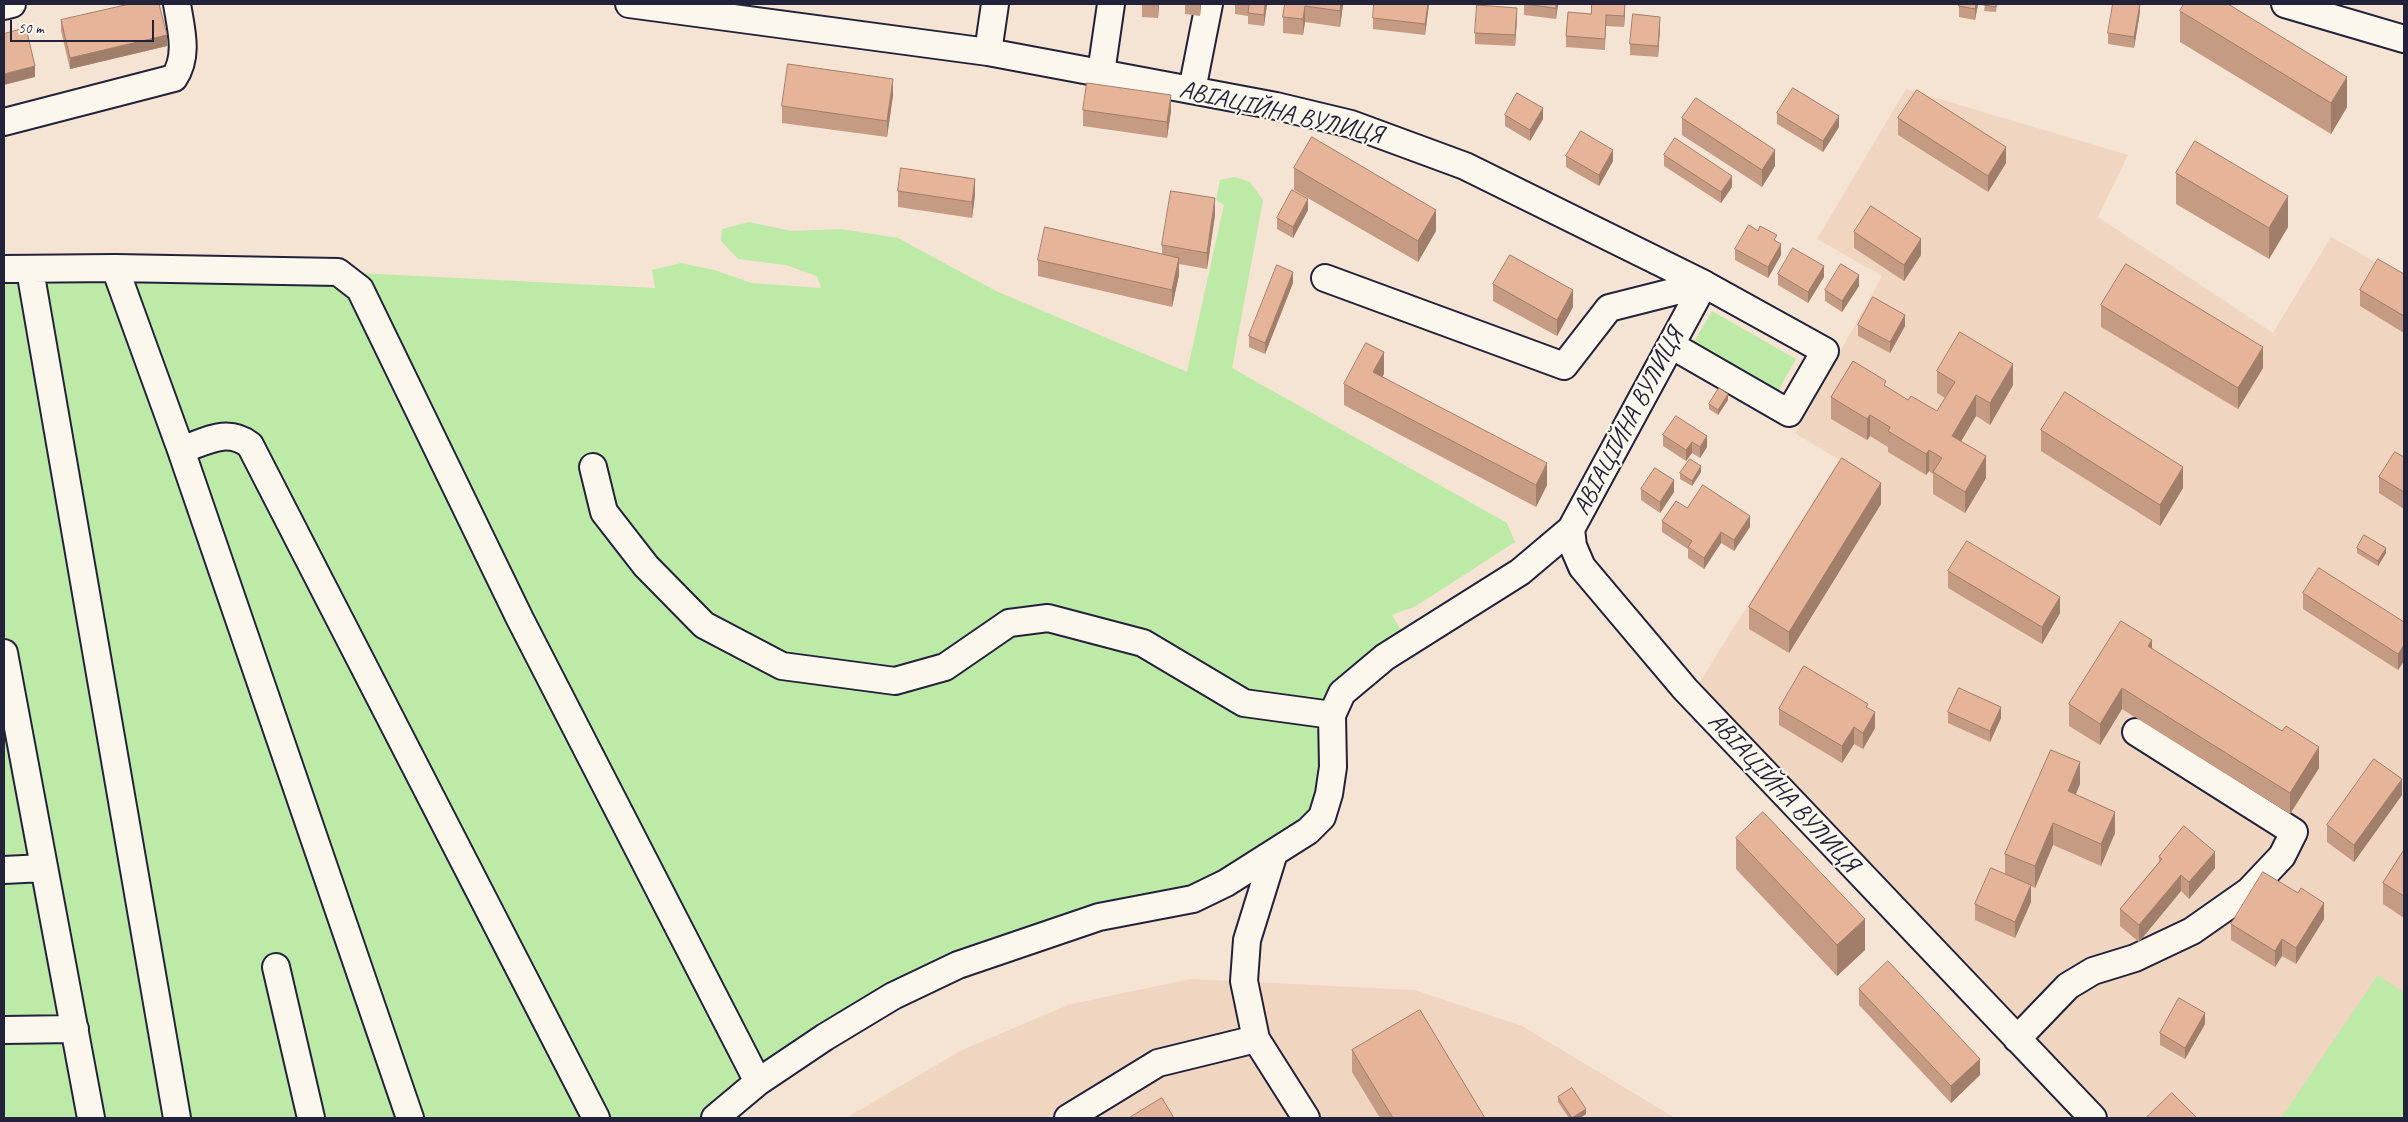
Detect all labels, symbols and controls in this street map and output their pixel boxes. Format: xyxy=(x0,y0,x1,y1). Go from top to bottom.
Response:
scale bar xyxy=(12,10,156,42)
text: 50 m xyxy=(18,19,44,38)
street label: АВІАЦІЙНА ВУЛИЦЯ xyxy=(1177,75,1385,151)
street label: АВІАЦІЙНА ВУЛИЦЯ xyxy=(1567,324,1691,520)
street label: АВІАЦІЙНА ВУЛИЦЯ xyxy=(1701,707,1865,879)

